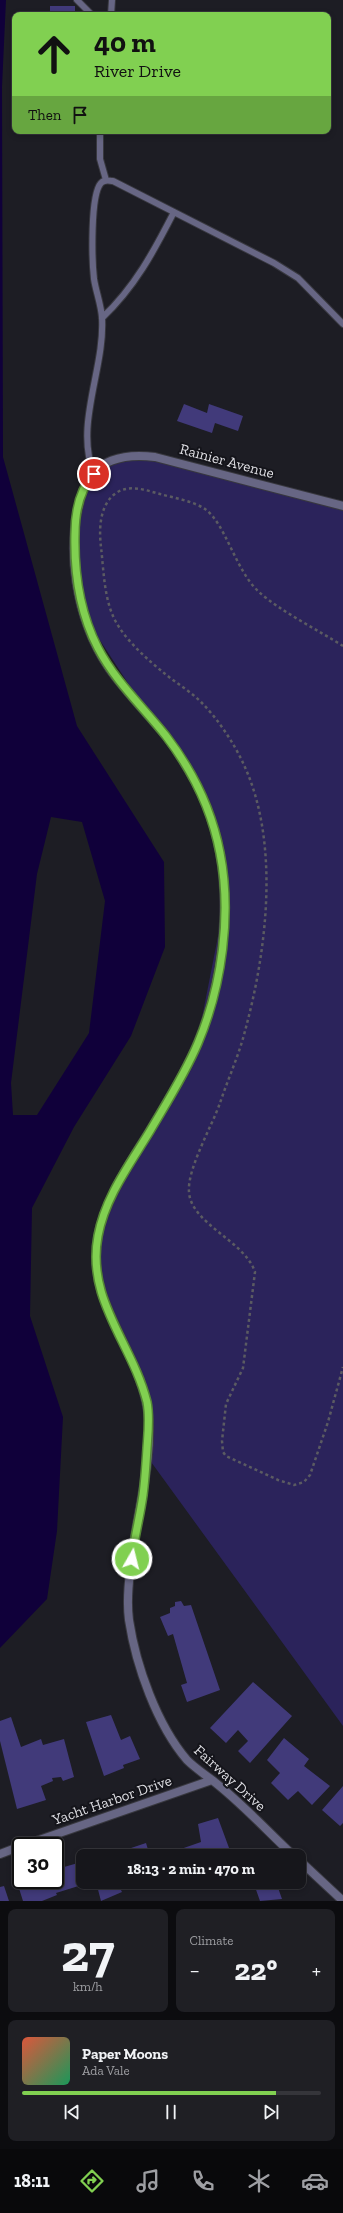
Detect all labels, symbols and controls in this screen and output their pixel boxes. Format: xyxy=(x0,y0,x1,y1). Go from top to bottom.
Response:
text: 40 m xyxy=(94,26,156,59)
icon: ahead xyxy=(28,28,80,80)
text: River Drive xyxy=(94,60,181,82)
icon: arrive xyxy=(69,104,91,126)
text: Then xyxy=(28,106,61,124)
street label: Rainier Avenue xyxy=(178,440,276,482)
pin xyxy=(77,457,111,491)
icon: arrive xyxy=(83,463,105,485)
position arrow xyxy=(111,1538,153,1580)
street label: Fairway Drive xyxy=(190,1741,270,1815)
street label: Yacht Harbor Drive xyxy=(49,1771,174,1829)
speed limit sign: 30 xyxy=(12,1837,64,1889)
text: 18:13 · 2 min · 470 m xyxy=(127,1860,255,1878)
text: 27 xyxy=(61,1922,115,1984)
text: Climate xyxy=(190,1933,233,1948)
text: 22° xyxy=(234,1952,277,1988)
text: − xyxy=(190,1957,200,1984)
text: + xyxy=(312,1957,321,1984)
text: km/h xyxy=(73,1979,103,1994)
text: Paper Moons xyxy=(82,2045,168,2063)
text: Ada Vale xyxy=(82,2063,130,2078)
icon: previous xyxy=(61,2101,83,2123)
icon: pause xyxy=(160,2101,182,2123)
icon: next xyxy=(260,2101,282,2123)
icon: directions xyxy=(78,2167,106,2195)
icon: music xyxy=(134,2167,162,2195)
icon: phone xyxy=(189,2167,217,2195)
icon: climate xyxy=(245,2167,273,2195)
icon: car xyxy=(301,2167,329,2195)
text: 18:11 xyxy=(14,2170,50,2192)

